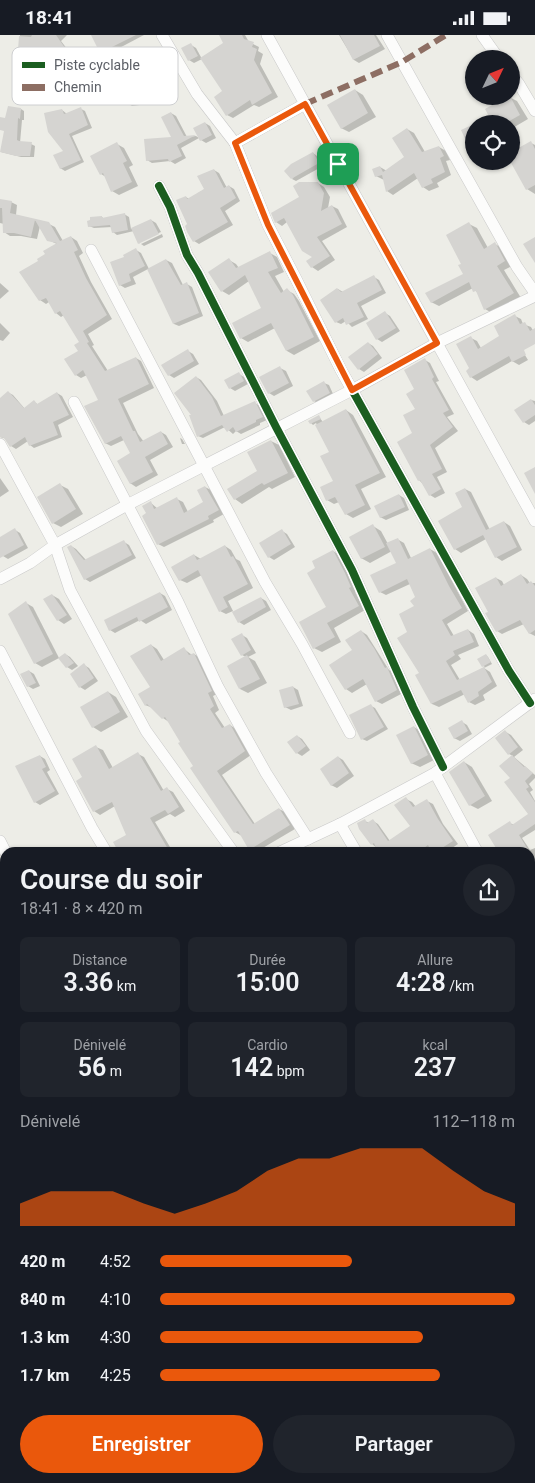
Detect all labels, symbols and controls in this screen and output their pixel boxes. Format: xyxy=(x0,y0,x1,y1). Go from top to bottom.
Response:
text: 18:41 xyxy=(25,6,74,29)
legend xyxy=(12,47,178,105)
north arrow xyxy=(465,50,520,105)
map controls xyxy=(465,50,520,170)
text: Piste cyclable xyxy=(54,57,140,73)
text: Chemin xyxy=(54,79,102,95)
button: locate xyxy=(465,115,520,170)
pin xyxy=(317,143,359,185)
icon: arrive xyxy=(324,150,352,178)
text: Course du soir xyxy=(20,863,202,896)
button: share xyxy=(463,864,515,916)
text: 18:41 · 8 × 420 m xyxy=(20,899,142,918)
text: Distance xyxy=(73,952,127,968)
text: Durée xyxy=(249,952,286,968)
text: Allure xyxy=(417,952,453,968)
text: 3.36 xyxy=(63,968,113,997)
text: 15:00 xyxy=(236,968,299,997)
text: 4:28 xyxy=(396,968,446,997)
text: km xyxy=(113,978,136,994)
text: /km xyxy=(446,978,474,994)
text: Dénivelé xyxy=(73,1037,126,1053)
text: Cardio xyxy=(247,1037,288,1053)
text: kcal xyxy=(423,1037,448,1053)
text: 56 xyxy=(78,1053,106,1082)
text: 142 xyxy=(230,1053,273,1082)
text: 237 xyxy=(414,1053,457,1082)
text: m xyxy=(106,1063,122,1079)
text: bpm xyxy=(273,1063,305,1079)
text: Dénivelé xyxy=(20,1112,80,1131)
text: 112–118 m xyxy=(433,1112,515,1131)
text: 420 m xyxy=(20,1252,65,1271)
text: 4:52 xyxy=(100,1252,131,1271)
text: 840 m xyxy=(20,1290,65,1309)
text: 4:10 xyxy=(100,1290,131,1309)
text: 1.3 km xyxy=(20,1328,69,1347)
text: 4:30 xyxy=(100,1328,131,1347)
text: 1.7 km xyxy=(20,1366,69,1385)
text: 4:25 xyxy=(100,1366,131,1385)
button: Enregistrer xyxy=(20,1415,263,1473)
button: Partager xyxy=(273,1415,515,1473)

